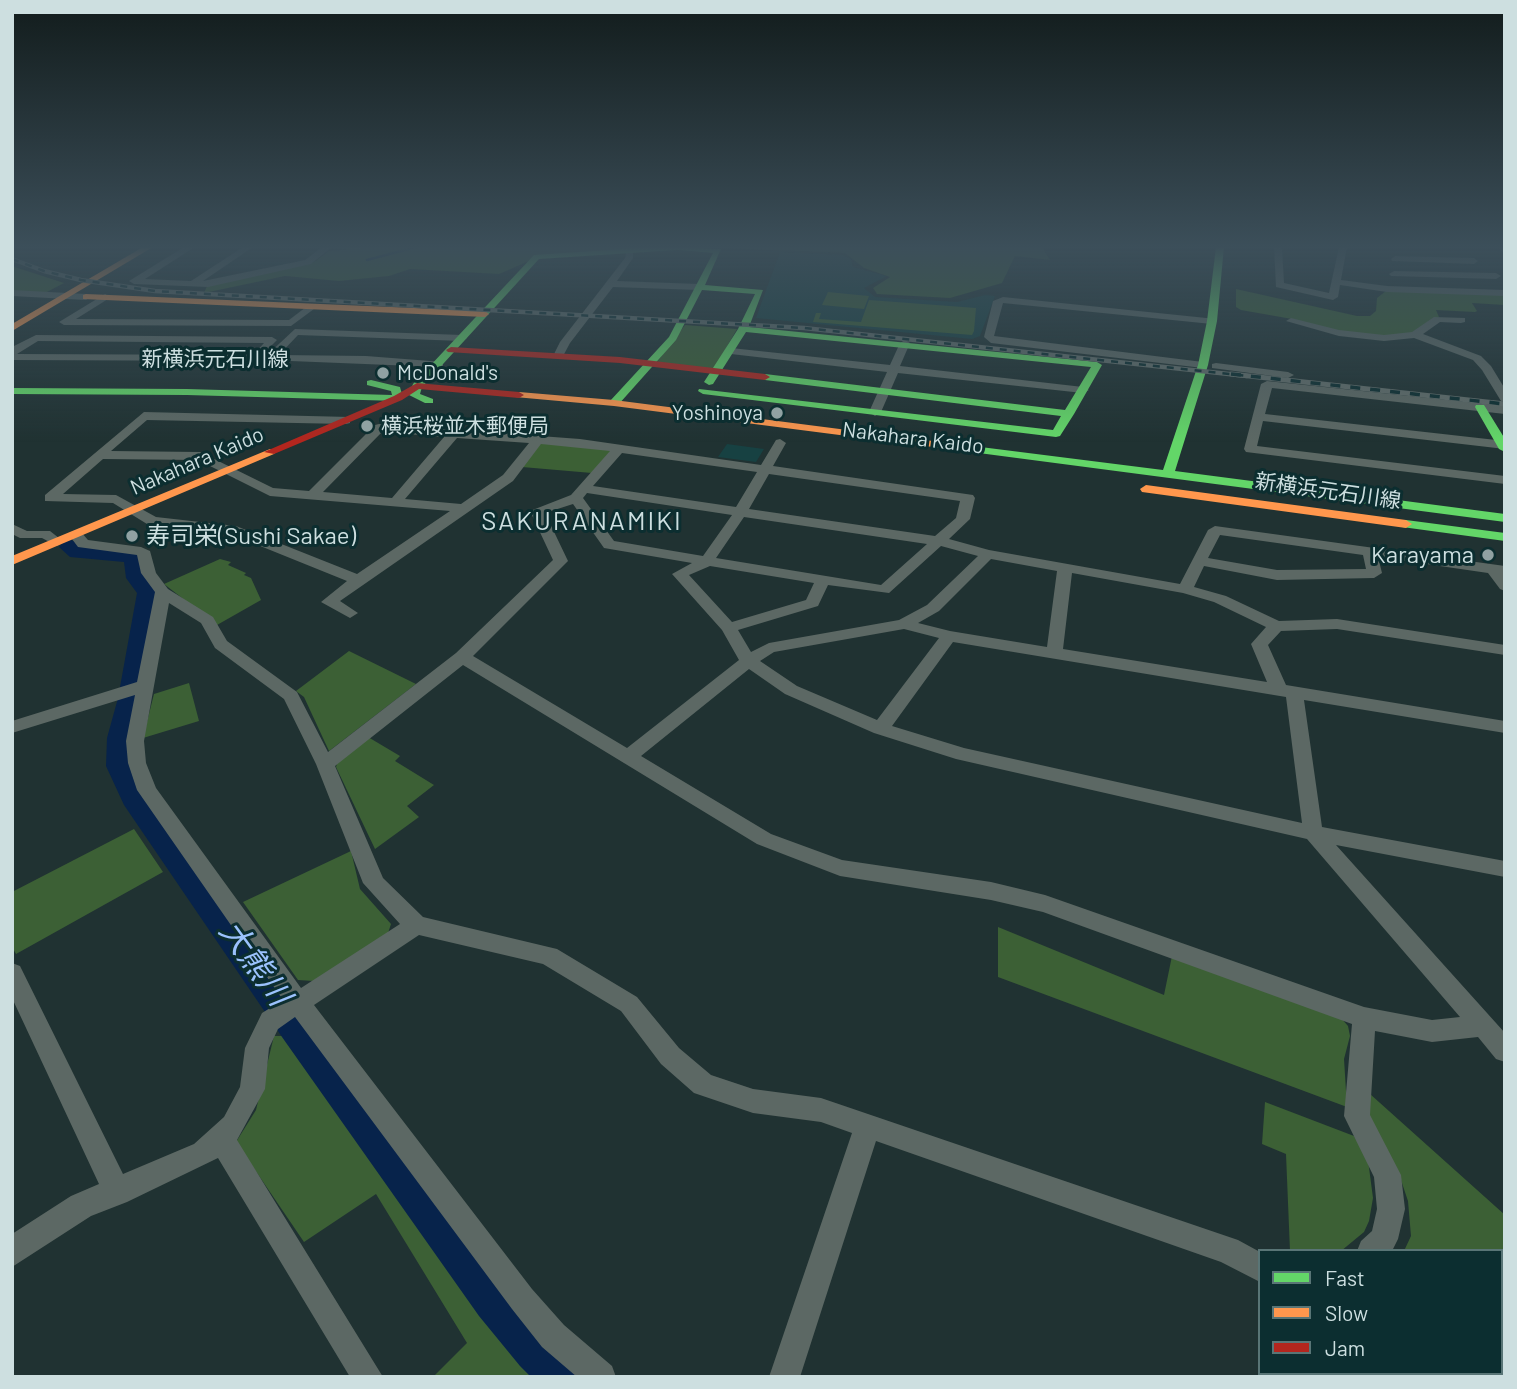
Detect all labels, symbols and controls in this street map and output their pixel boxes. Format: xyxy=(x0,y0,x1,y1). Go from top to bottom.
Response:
street label: 新横浜元石川線 xyxy=(142,346,288,372)
place label: McDonald's xyxy=(397,360,498,386)
marker: McDonald's xyxy=(375,365,391,381)
place label: Yoshinoya xyxy=(672,400,763,426)
marker: Yoshinoya xyxy=(769,405,785,421)
place label: 横浜桜並木郵便局 xyxy=(381,413,549,439)
street label: Nakahara Kaido xyxy=(841,417,985,459)
marker: 横浜桜並木郵便局 xyxy=(359,418,375,434)
street label: Nakahara Kaido xyxy=(127,422,267,500)
street label: 新横浜元石川線 xyxy=(1253,468,1403,514)
district label: SAKURANAMIKI xyxy=(483,505,681,537)
place label: 寿司栄(Sushi Sakae) xyxy=(146,522,356,550)
marker: 寿司栄(Sushi Sakae) xyxy=(124,528,140,544)
place label: Karayama xyxy=(1371,541,1474,569)
marker: Karayama xyxy=(1480,547,1496,563)
water label: 大熊川 xyxy=(211,913,299,1013)
legend xyxy=(1258,1249,1503,1375)
text: Fast xyxy=(1325,1265,1365,1290)
text: Slow xyxy=(1325,1300,1368,1325)
text: Jam xyxy=(1325,1335,1365,1360)

